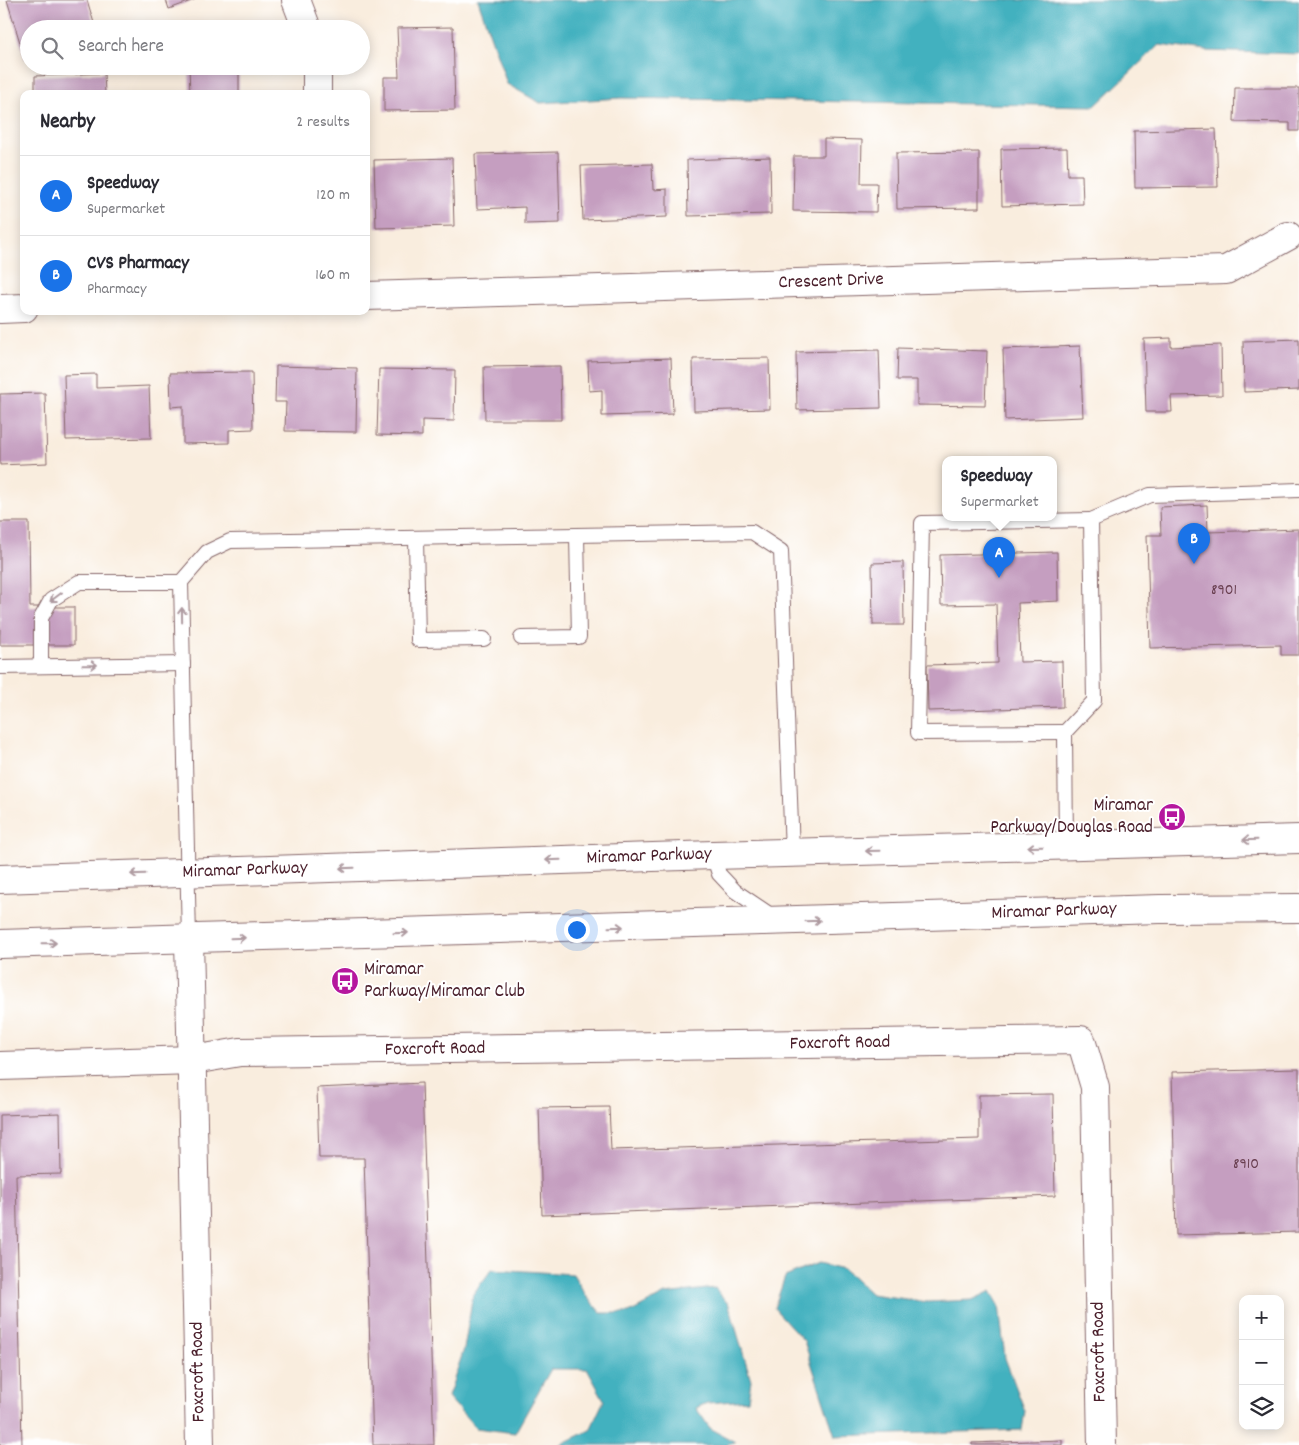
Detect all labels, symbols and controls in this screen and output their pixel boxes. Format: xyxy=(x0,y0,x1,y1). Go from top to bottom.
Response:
search box xyxy=(20,20,370,75)
icon: search xyxy=(38,34,66,62)
text: Search here xyxy=(78,34,164,61)
text: Nearby xyxy=(40,108,95,138)
text: 2 results xyxy=(296,111,350,134)
text: Speedway xyxy=(87,171,159,198)
text: A xyxy=(52,184,60,207)
text: 120 m xyxy=(316,184,350,207)
text: Supermarket xyxy=(87,198,165,221)
text: CVS Pharmacy xyxy=(87,251,189,278)
text: B xyxy=(52,264,60,287)
text: 160 m xyxy=(315,264,350,287)
street label: Crescent Drive xyxy=(778,267,884,297)
text: Pharmacy xyxy=(87,278,146,301)
popup xyxy=(942,456,1057,521)
text: Speedway xyxy=(960,464,1032,491)
text: Supermarket xyxy=(960,491,1039,514)
pin: B xyxy=(1178,523,1210,564)
pin: A xyxy=(983,537,1015,578)
house number: 8901 xyxy=(1211,579,1237,602)
one-way arrow xyxy=(50,592,63,603)
one-way arrow xyxy=(177,607,187,624)
one-way arrow xyxy=(82,660,98,670)
place label: Miramar Parkway/Douglas Road xyxy=(990,793,1153,842)
bus stop icon: Miramar Parkway/Douglas Road xyxy=(1157,802,1187,832)
one-way arrow xyxy=(1243,836,1259,845)
street label: Miramar Parkway xyxy=(586,841,712,873)
one-way arrow xyxy=(1028,842,1044,851)
one-way arrow xyxy=(865,846,882,856)
street label: Miramar Parkway xyxy=(182,855,308,887)
one-way arrow xyxy=(545,856,561,865)
one-way arrow xyxy=(339,863,355,872)
one-way arrow xyxy=(131,869,147,879)
street label: Miramar Parkway xyxy=(991,896,1117,928)
one-way arrow xyxy=(805,916,821,925)
your location xyxy=(564,917,590,943)
one-way arrow xyxy=(607,922,623,931)
one-way arrow xyxy=(392,928,408,938)
one-way arrow xyxy=(230,933,246,942)
one-way arrow xyxy=(40,938,56,947)
place label: Miramar Parkway/Miramar Club xyxy=(364,957,525,1006)
bus stop icon: Miramar Parkway/Miramar Club xyxy=(330,966,360,996)
street label: Foxcroft Road xyxy=(789,1030,891,1058)
street label: Foxcroft Road xyxy=(384,1036,486,1064)
house number: 8910 xyxy=(1233,1153,1259,1176)
map controls xyxy=(1239,1295,1284,1430)
button: + xyxy=(1239,1295,1284,1340)
street label: Foxcroft Road xyxy=(1086,1301,1114,1403)
street label: Foxcroft Road xyxy=(185,1321,213,1423)
button: − xyxy=(1239,1340,1284,1385)
button: layers xyxy=(1239,1385,1284,1430)

